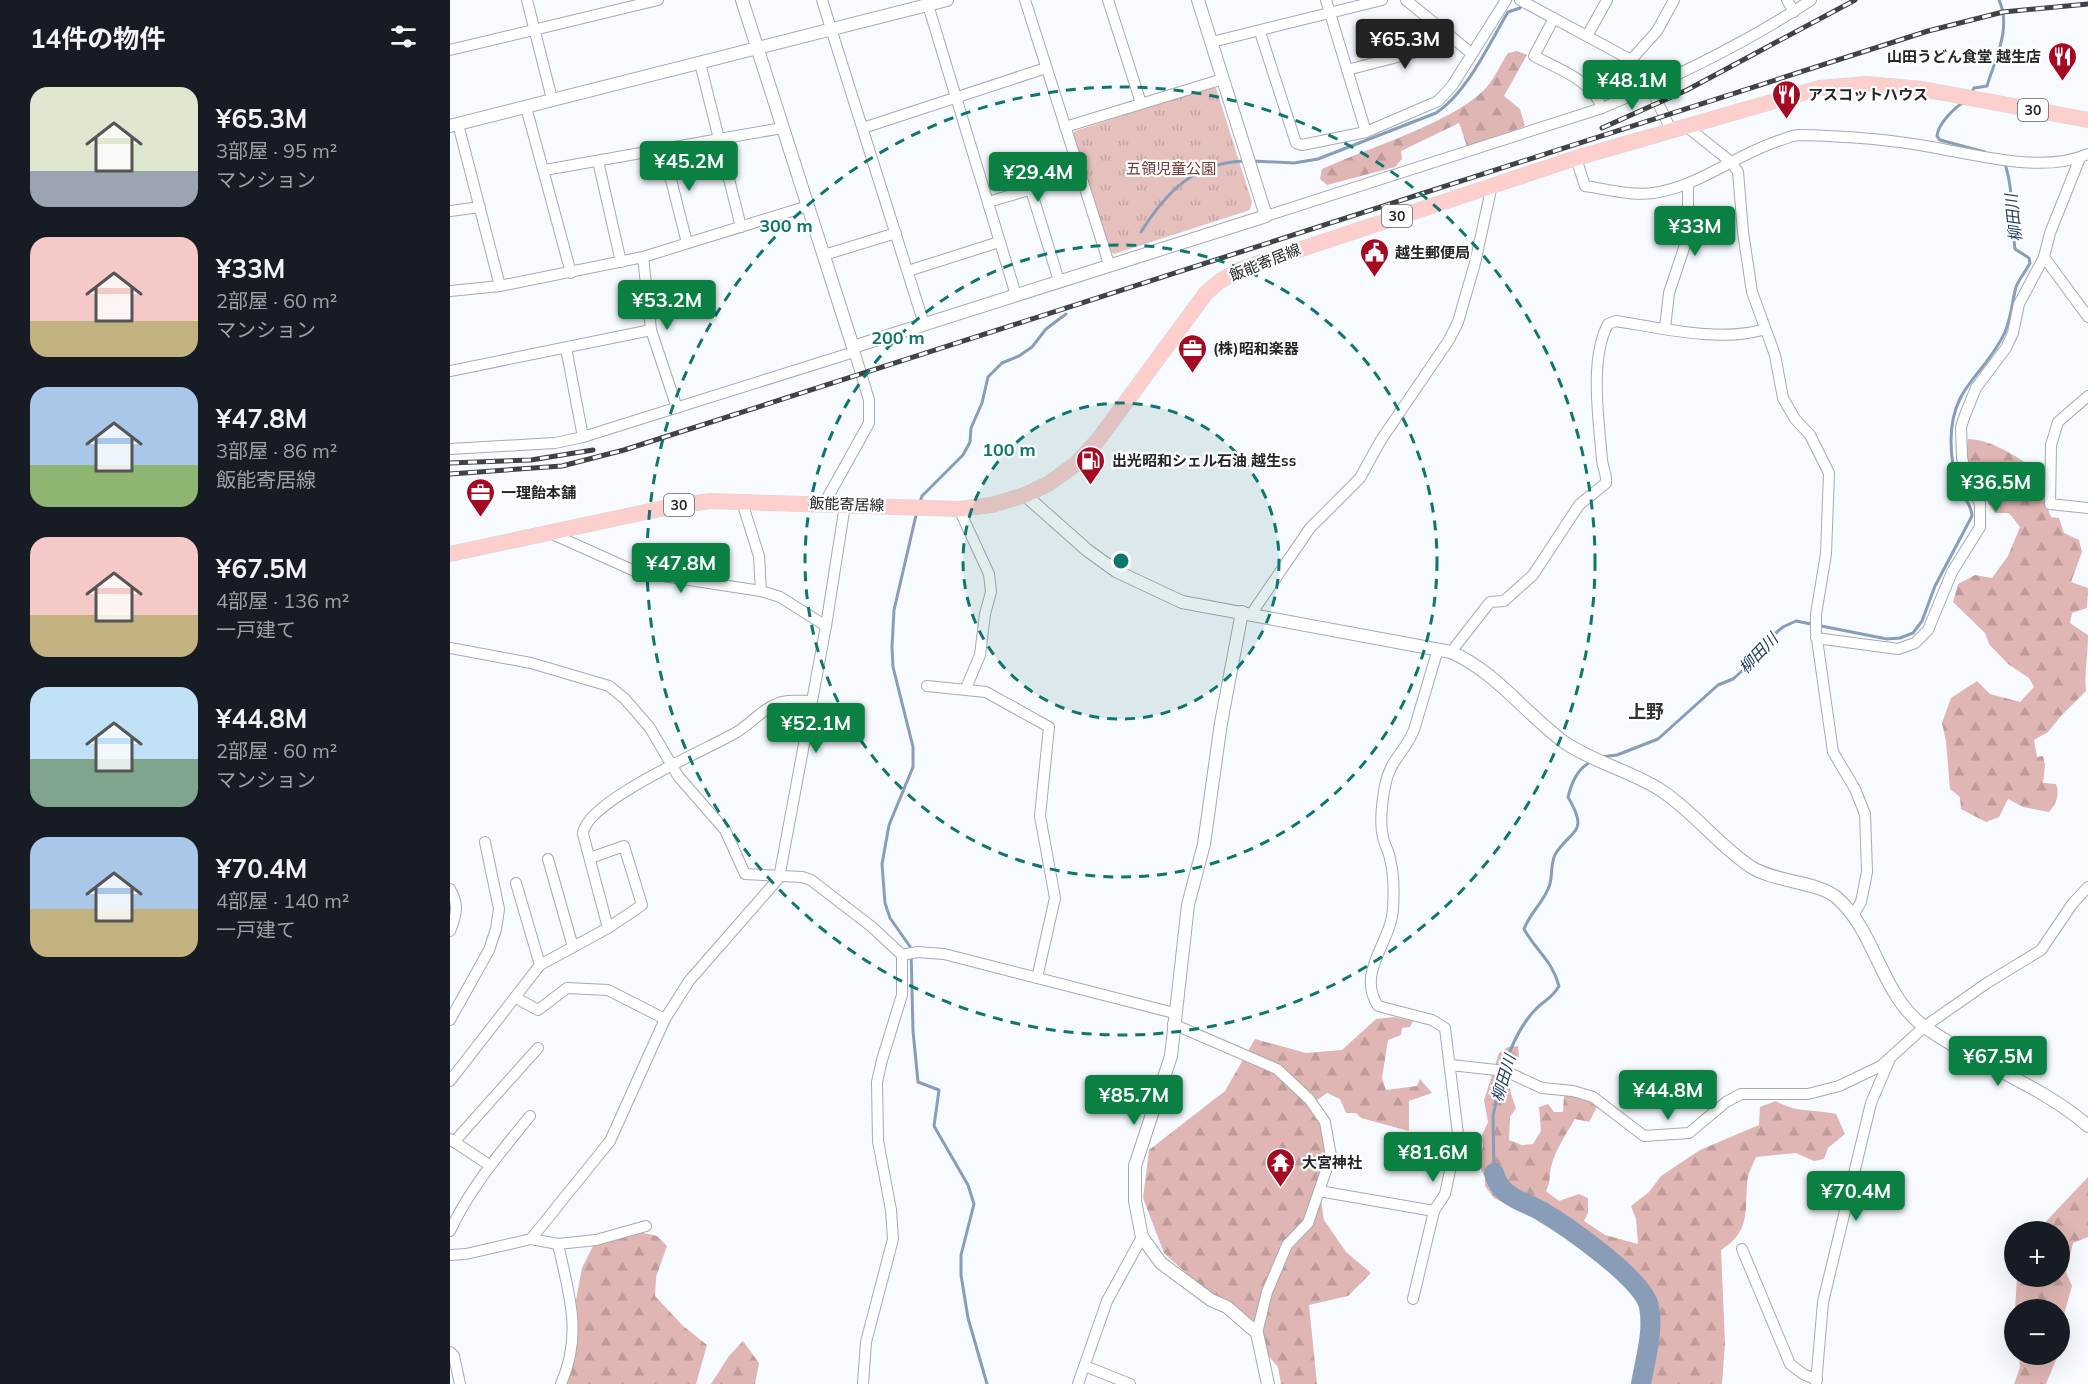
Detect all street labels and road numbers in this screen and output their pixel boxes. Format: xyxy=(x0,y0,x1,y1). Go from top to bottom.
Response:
road number: 30 xyxy=(2018,99,2048,121)
road number: 30 xyxy=(1382,205,1412,227)
street label: 飯能寄居線 xyxy=(1227,239,1303,285)
street label: 飯能寄居線 xyxy=(809,493,885,515)
road number: 30 xyxy=(664,494,694,516)

